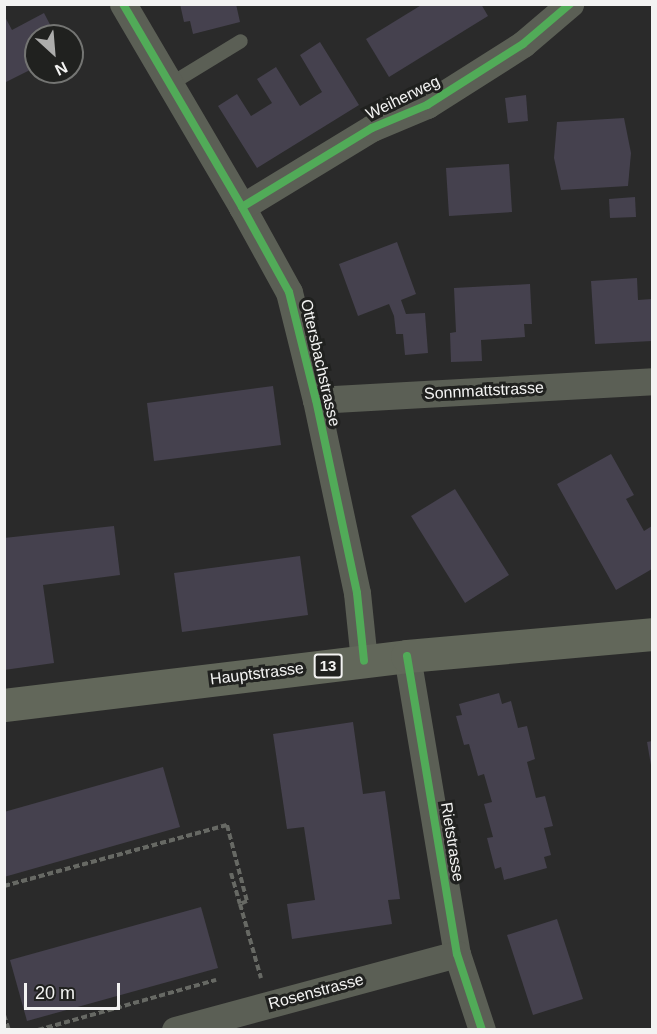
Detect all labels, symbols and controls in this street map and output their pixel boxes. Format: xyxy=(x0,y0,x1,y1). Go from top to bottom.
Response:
north arrow xyxy=(24,24,84,84)
text: N xyxy=(52,59,70,79)
street label: Weiherweg xyxy=(363,72,443,124)
street label: Ottersbachstrasse xyxy=(296,298,344,428)
street label: Sonnmattstrasse xyxy=(424,378,544,404)
road number: 13 xyxy=(313,654,343,678)
street label: Hauptstrasse xyxy=(209,659,305,689)
street label: Rietstrasse xyxy=(436,801,468,883)
street label: Rosenstrasse xyxy=(266,970,366,1014)
scale bar xyxy=(27,971,123,1009)
text: 20 m xyxy=(35,983,75,1003)

